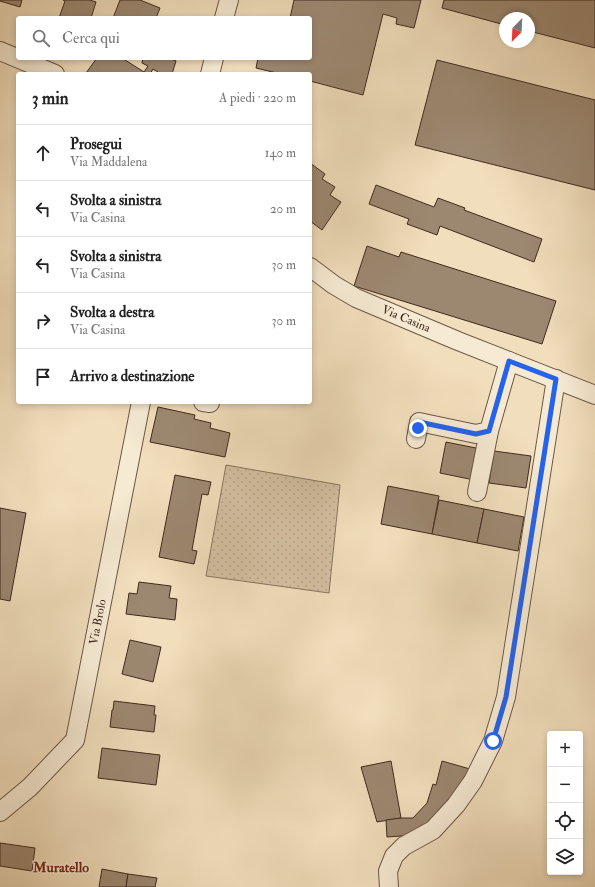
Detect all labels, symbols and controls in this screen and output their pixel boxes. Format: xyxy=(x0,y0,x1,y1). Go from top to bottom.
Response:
north arrow xyxy=(499,12,535,48)
search box xyxy=(16,16,312,60)
icon: search xyxy=(30,27,52,49)
text: Cerca qui xyxy=(62,29,120,48)
text: 3 min xyxy=(32,88,69,109)
text: A piedi · 220 m xyxy=(219,90,296,106)
text: Prosegui xyxy=(70,135,122,154)
icon: ahead xyxy=(32,142,54,164)
text: 140 m xyxy=(265,145,296,161)
text: Via Maddalena xyxy=(70,154,147,170)
text: Svolta a sinistra xyxy=(70,191,162,210)
icon: left xyxy=(32,198,54,220)
text: 20 m xyxy=(270,201,296,217)
text: Via Casina xyxy=(70,210,125,226)
text: Svolta a sinistra xyxy=(70,247,162,266)
icon: left xyxy=(32,254,54,276)
text: 30 m xyxy=(272,257,296,273)
text: Via Casina xyxy=(70,266,125,282)
street label: Via Casina xyxy=(380,302,433,336)
text: Svolta a destra xyxy=(70,303,154,322)
icon: right xyxy=(32,310,54,332)
text: 30 m xyxy=(272,313,296,329)
text: Via Casina xyxy=(70,322,125,338)
icon: arrive xyxy=(32,366,54,388)
text: Arrivo a destinazione xyxy=(70,367,195,386)
route end xyxy=(409,419,427,437)
street label: Via Brolo xyxy=(86,598,110,646)
map controls xyxy=(547,731,583,875)
button: + xyxy=(547,731,583,767)
route start xyxy=(484,732,502,750)
button: − xyxy=(547,767,583,803)
button: locate xyxy=(547,803,583,839)
button: layers xyxy=(547,839,583,875)
district label: Muratello xyxy=(32,859,89,876)

